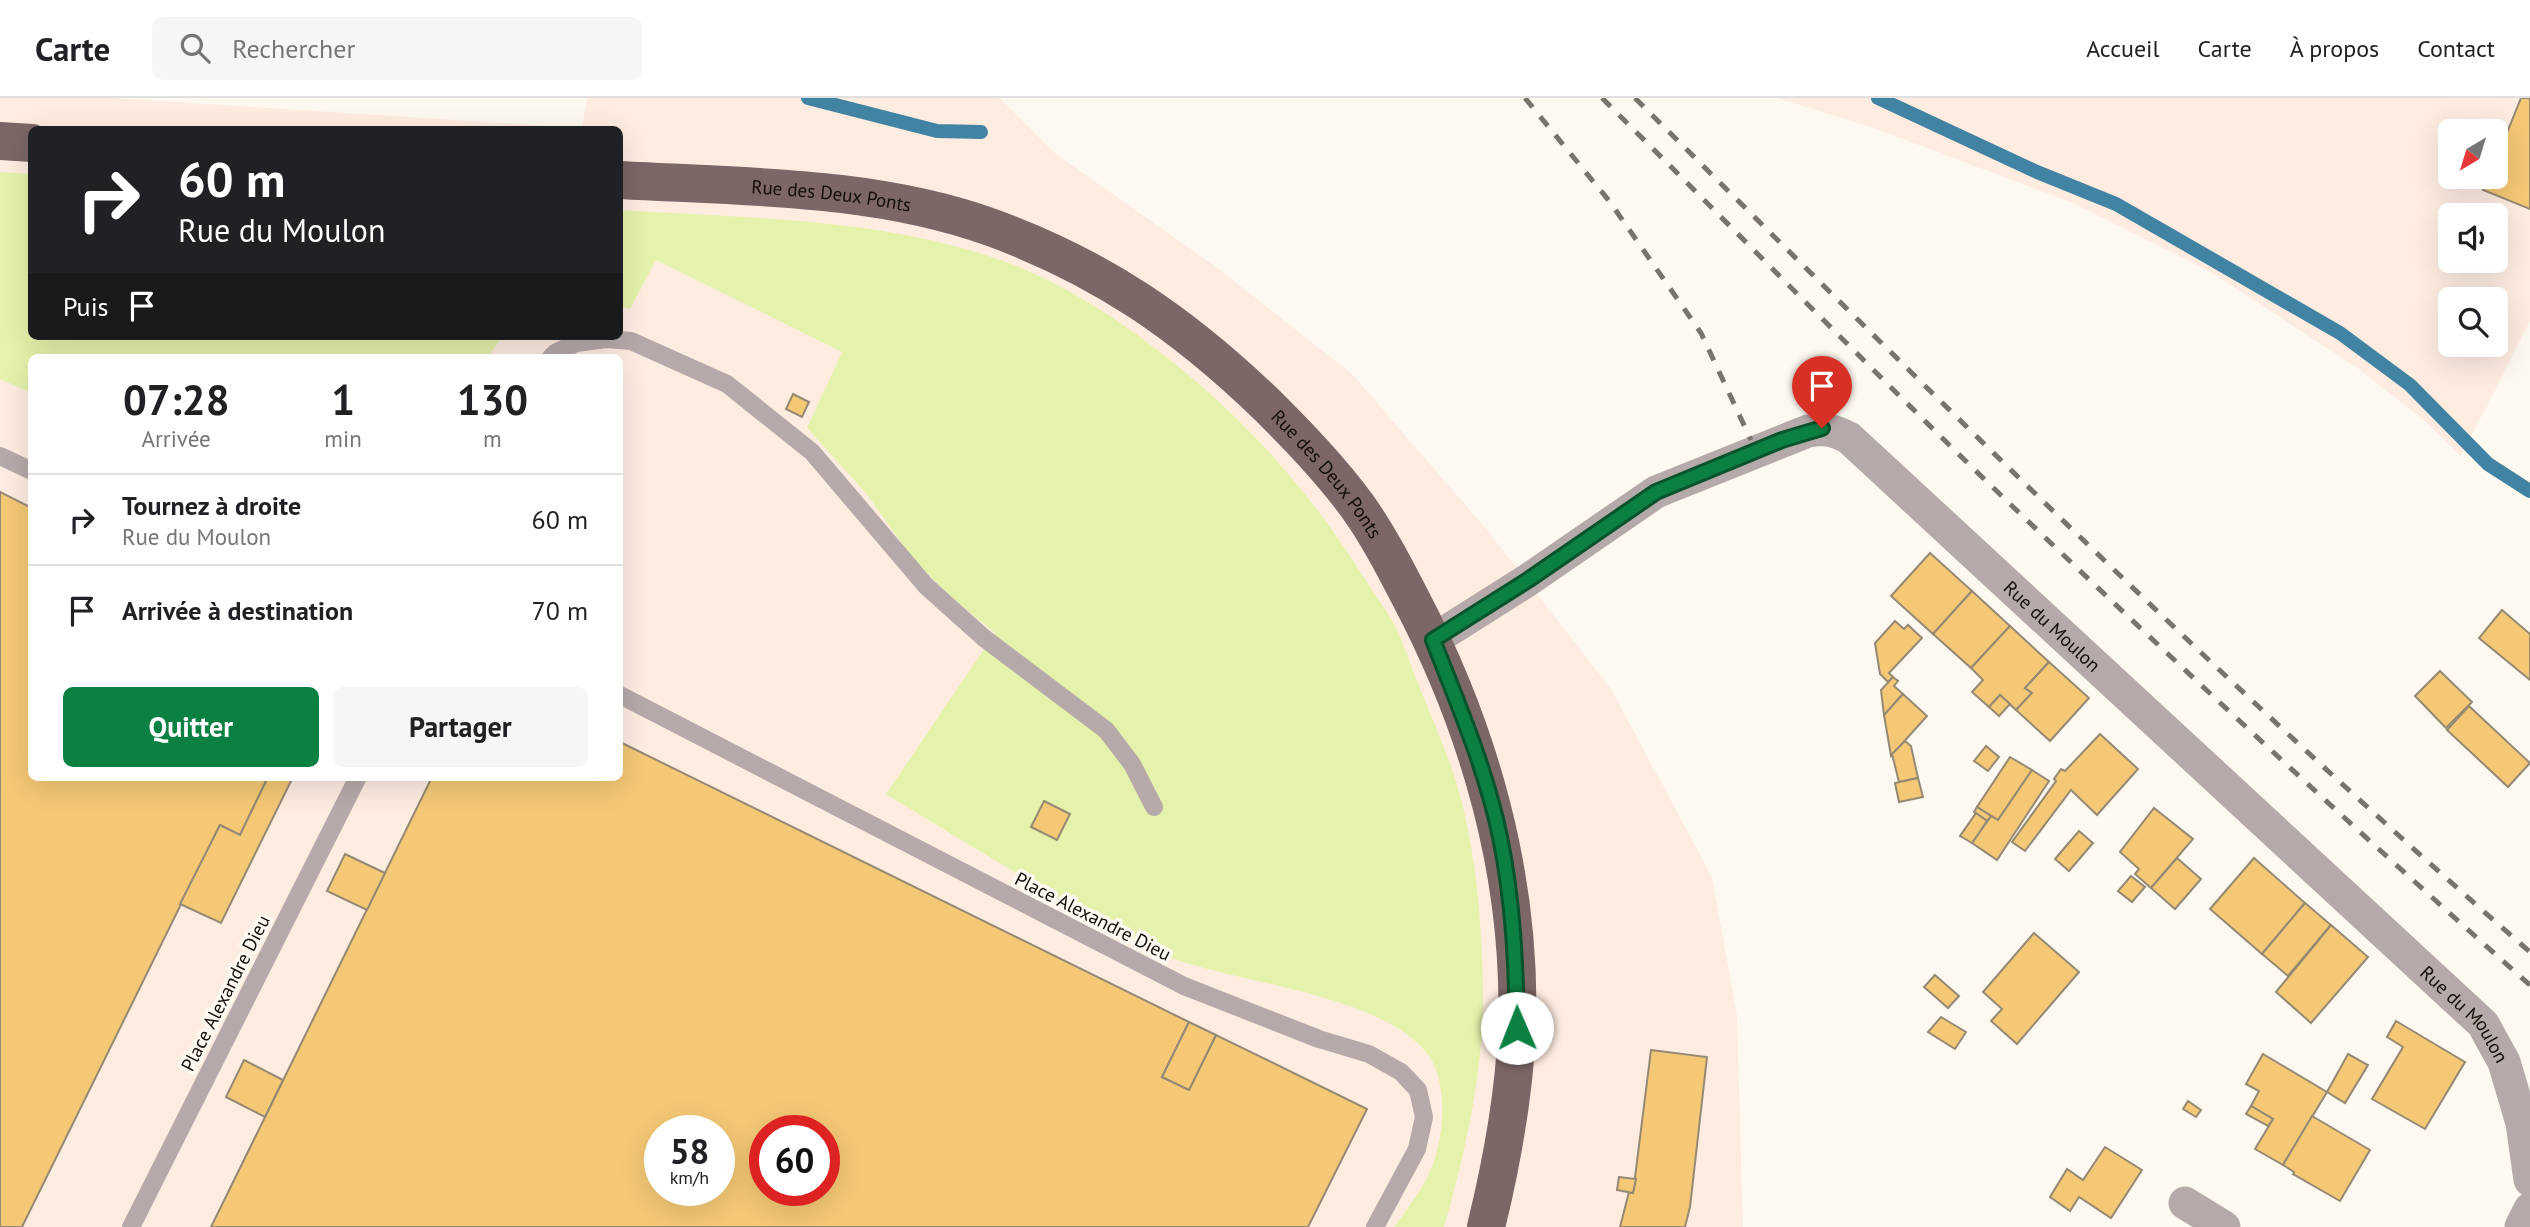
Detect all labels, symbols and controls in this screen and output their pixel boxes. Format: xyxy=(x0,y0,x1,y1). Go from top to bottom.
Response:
search box xyxy=(152,17,642,80)
text: Carte xyxy=(35,27,110,70)
icon: search xyxy=(176,29,214,67)
text: Rechercher xyxy=(232,32,355,65)
text: Accueil xyxy=(2086,33,2160,64)
text: Carte xyxy=(2198,33,2252,64)
text: À propos xyxy=(2290,33,2379,64)
text: Contact xyxy=(2417,33,2495,64)
north arrow xyxy=(2438,119,2508,189)
map controls xyxy=(2438,119,2508,357)
text: 60 m xyxy=(178,147,285,211)
icon: right xyxy=(63,154,154,245)
street label: Rue des Deux Ponts xyxy=(751,174,913,217)
button: sound xyxy=(2438,203,2508,273)
text: Rue du Moulon xyxy=(178,209,386,251)
icon: arrive xyxy=(123,287,161,325)
button: search xyxy=(2438,287,2508,357)
text: Puis xyxy=(63,290,109,323)
pin xyxy=(1792,356,1852,428)
icon: arrive xyxy=(1803,367,1841,405)
text: 07:28 xyxy=(123,372,229,427)
text: 1 xyxy=(331,372,355,427)
text: 130 xyxy=(457,372,528,427)
street label: Rue des Deux Ponts xyxy=(1266,405,1387,543)
text: Arrivée xyxy=(142,424,211,453)
text: min xyxy=(324,424,362,453)
text: m xyxy=(483,424,502,453)
text: Tournez à droite xyxy=(122,489,301,522)
icon: right xyxy=(63,501,101,539)
text: 60 m xyxy=(532,503,588,536)
text: Rue du Moulon xyxy=(122,522,271,551)
street label: Rue du Moulon xyxy=(1999,575,2106,677)
icon: arrive xyxy=(63,592,101,630)
text: Arrivée à destination xyxy=(122,594,353,627)
text: 70 m xyxy=(532,594,588,627)
button: Quitter xyxy=(63,687,319,767)
button: Partager xyxy=(333,687,588,767)
street label: Place Alexandre Dieu xyxy=(1011,866,1175,966)
street label: Place Alexandre Dieu xyxy=(175,911,275,1075)
street label: Rue du Moulon xyxy=(2415,960,2514,1067)
position arrow xyxy=(1480,991,1554,1065)
speed limit sign: 60 xyxy=(749,1115,840,1206)
text: 58 xyxy=(670,1128,709,1174)
text: km/h xyxy=(670,1166,709,1189)

